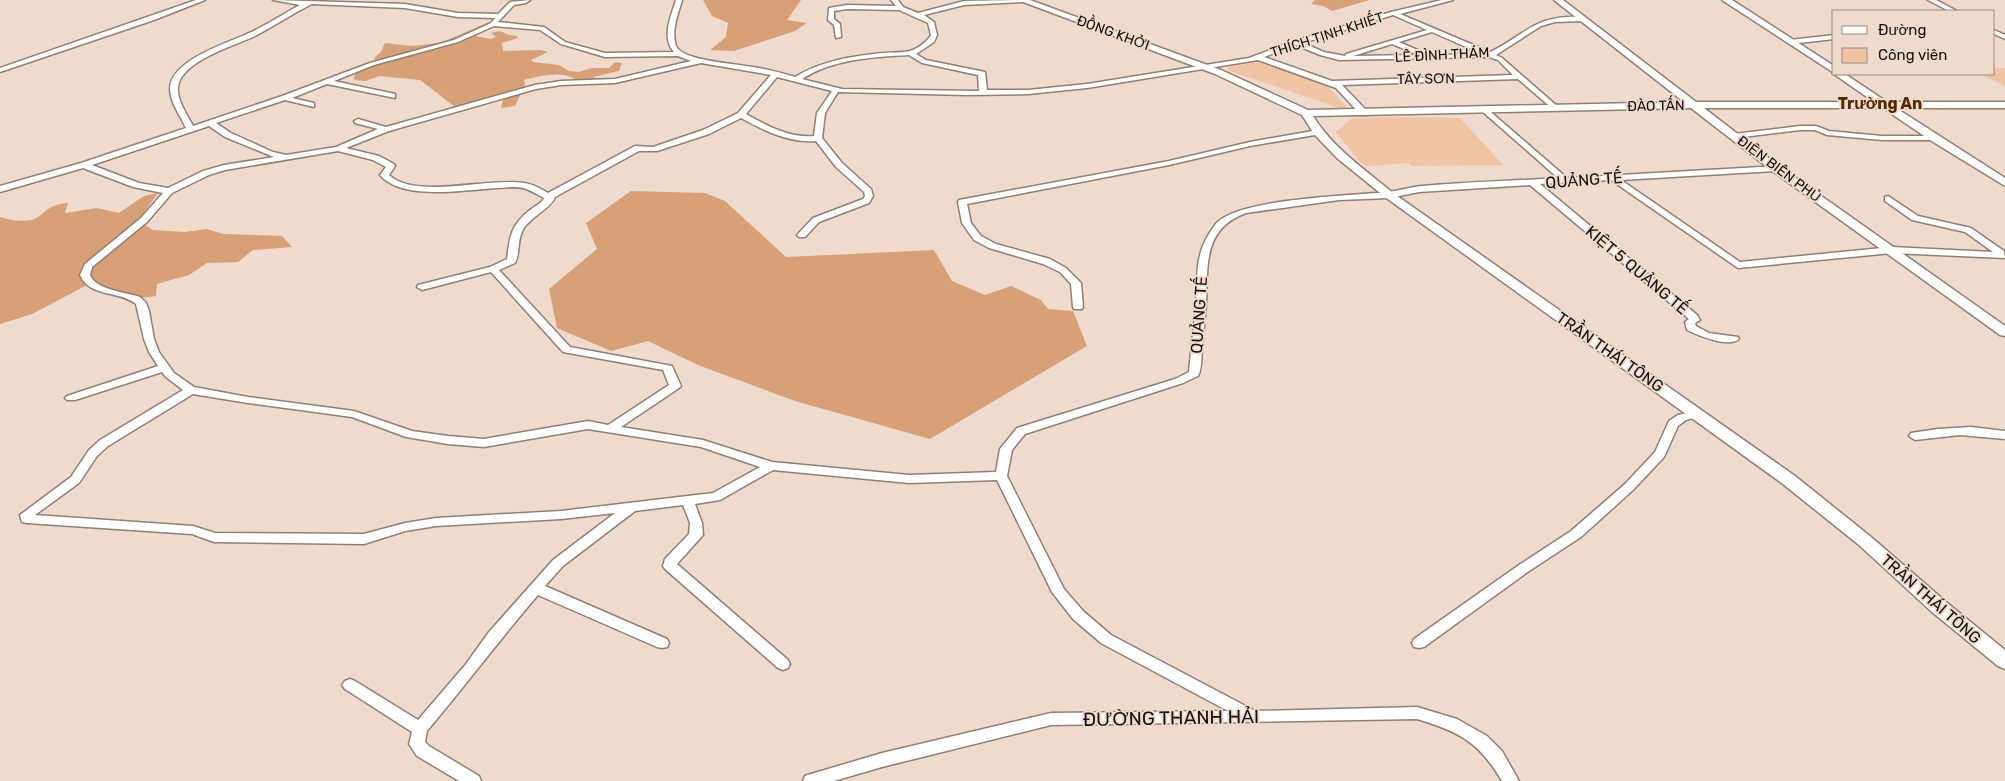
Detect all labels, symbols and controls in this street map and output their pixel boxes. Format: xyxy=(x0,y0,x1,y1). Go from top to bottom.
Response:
street label: THÍCH TỊNH KHIẾT xyxy=(1267,6,1386,61)
street label: ĐỒNG KHỞI xyxy=(1074,10,1153,54)
legend xyxy=(1832,10,1995,75)
text: Đường xyxy=(1878,21,1926,39)
street label: LÊ ĐÌNH THÁM xyxy=(1394,43,1490,66)
text: Công viên xyxy=(1878,46,1947,64)
street label: TÂY SƠN xyxy=(1397,69,1455,88)
street label: ĐÀO TẤN xyxy=(1627,94,1685,115)
district label: Trường An xyxy=(1838,94,1922,113)
street label: ĐIỆN BIÊN PHỦ xyxy=(1734,131,1825,206)
street label: QUẢNG TẾ xyxy=(1545,166,1623,192)
street label: KIỆT 5 QUẢNG TẾ xyxy=(1582,220,1693,318)
street label: QUẢNG TẾ xyxy=(1185,276,1211,354)
street label: TRẦN THÁI TÔNG xyxy=(1553,306,1668,396)
street label: TRẦN THÁI TÔNG xyxy=(1877,549,1986,648)
street label: ĐƯỜNG THANH HẢI xyxy=(1083,705,1259,731)

